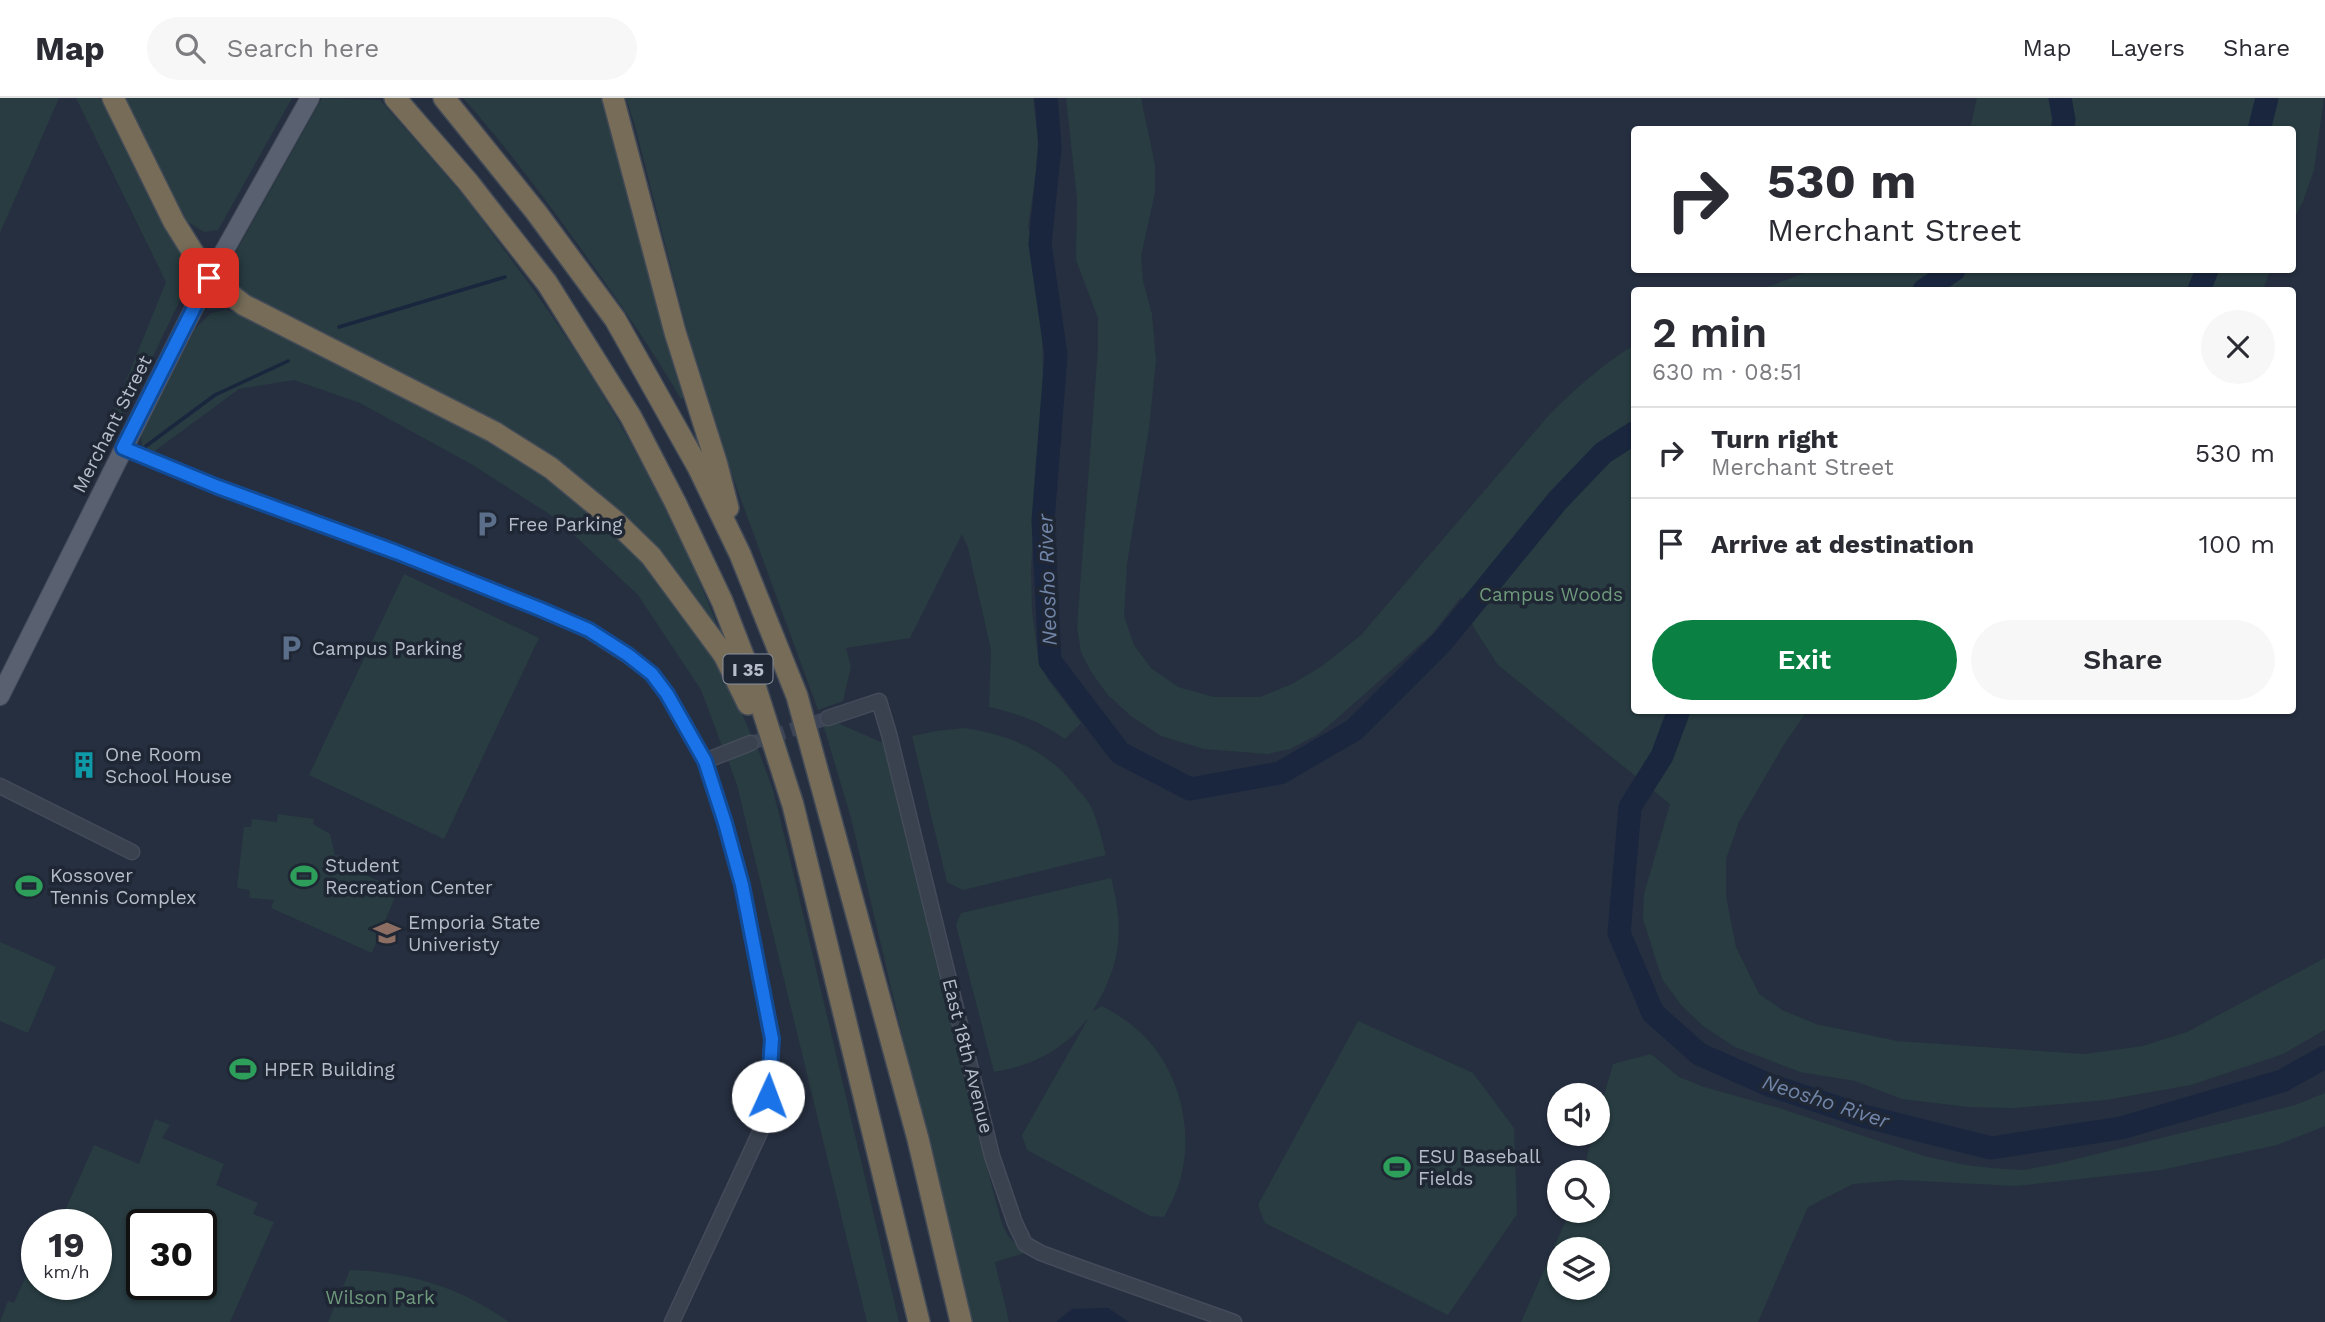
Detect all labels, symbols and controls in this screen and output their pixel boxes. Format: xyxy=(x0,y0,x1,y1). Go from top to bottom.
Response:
search box xyxy=(147,17,637,80)
text: Map xyxy=(35,29,105,68)
icon: search xyxy=(171,29,209,67)
text: Search here xyxy=(227,33,379,63)
text: Map xyxy=(2023,34,2071,62)
text: Layers xyxy=(2109,34,2185,62)
text: Share xyxy=(2223,34,2290,62)
text: 530 m xyxy=(1767,152,1916,210)
icon: right xyxy=(1652,154,1743,245)
text: Merchant Street xyxy=(1767,211,2021,249)
pin xyxy=(179,248,239,308)
icon: arrive xyxy=(190,259,228,297)
text: 2 min xyxy=(1652,308,1767,357)
button: close xyxy=(2201,310,2275,384)
street label: Merchant Street xyxy=(67,352,157,496)
text: 630 m · 08:51 xyxy=(1652,359,1802,386)
text: Turn right xyxy=(1711,424,1838,454)
icon: right xyxy=(1652,434,1690,472)
text: 530 m xyxy=(2195,438,2275,468)
text: Merchant Street xyxy=(1711,454,1894,481)
parking icon: Free Parking xyxy=(472,509,502,539)
place label: Free Parking xyxy=(508,513,623,536)
water label: Neosho River xyxy=(1032,513,1062,646)
icon: arrive xyxy=(1652,525,1690,563)
text: Arrive at destination xyxy=(1711,529,1974,559)
text: 100 m xyxy=(2199,529,2275,559)
park label: Campus Woods xyxy=(1479,583,1623,606)
button: Exit xyxy=(1652,620,1957,700)
button: Share xyxy=(1971,620,2275,700)
parking icon: Campus Parking xyxy=(276,633,306,663)
place label: Campus Parking xyxy=(312,637,463,660)
road number: I 35 xyxy=(724,654,772,684)
place label: One Room School House xyxy=(105,743,232,788)
building icon: One Room School House xyxy=(69,750,99,780)
place label: Student Recreation Center xyxy=(325,854,493,899)
sports icon: Student Recreation Center xyxy=(289,861,319,891)
place label: Kossover Tennis Complex xyxy=(50,864,196,909)
sports icon: Kossover Tennis Complex xyxy=(14,871,44,901)
place label: Emporia State Univeristy xyxy=(408,911,541,956)
school or university icon: Emporia State Univeristy xyxy=(372,918,402,948)
street label: East 18th Avenue xyxy=(938,976,998,1136)
sports icon: HPER Building xyxy=(228,1054,258,1084)
place label: HPER Building xyxy=(264,1058,395,1081)
position arrow xyxy=(731,1059,805,1133)
water label: Neosho River xyxy=(1759,1069,1893,1134)
map controls xyxy=(1547,1083,1610,1300)
button: sound xyxy=(1547,1083,1610,1146)
place label: ESU Baseball Fields xyxy=(1418,1145,1541,1190)
sports icon: ESU Baseball Fields xyxy=(1382,1152,1412,1182)
button: search xyxy=(1547,1160,1610,1223)
speed limit sign: 30 xyxy=(126,1209,217,1300)
text: 19 xyxy=(48,1224,85,1266)
button: layers xyxy=(1547,1237,1610,1300)
text: km/h xyxy=(43,1261,90,1282)
park label: Wilson Park xyxy=(325,1286,435,1309)

